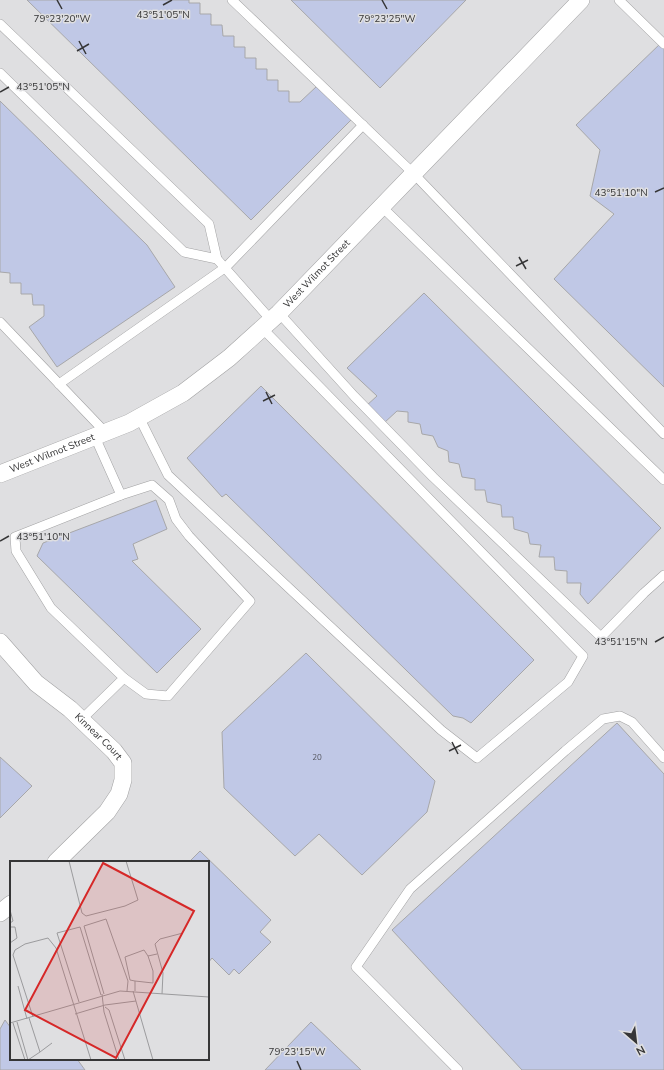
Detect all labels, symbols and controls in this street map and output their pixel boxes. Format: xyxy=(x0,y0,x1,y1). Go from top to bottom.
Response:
text: 43°51'05"N xyxy=(136,8,190,22)
text: 79°23'20"W xyxy=(34,12,90,26)
text: 79°23'25"W xyxy=(359,12,415,26)
text: 43°51'05"N xyxy=(16,80,70,94)
text: 43°51'10"N xyxy=(594,186,648,200)
street label: West Wilmot Street xyxy=(280,236,354,311)
street label: West Wilmot Street xyxy=(7,430,97,477)
text: 43°51'10"N xyxy=(16,530,70,544)
text: 43°51'15"N xyxy=(594,635,648,649)
street label: Kinnear Court xyxy=(72,710,126,763)
house number: 20 xyxy=(312,752,322,763)
inset map xyxy=(10,861,209,1060)
north arrow xyxy=(616,1022,656,1062)
text: N xyxy=(633,1042,648,1059)
text: 79°23'15"W xyxy=(269,1045,325,1059)

